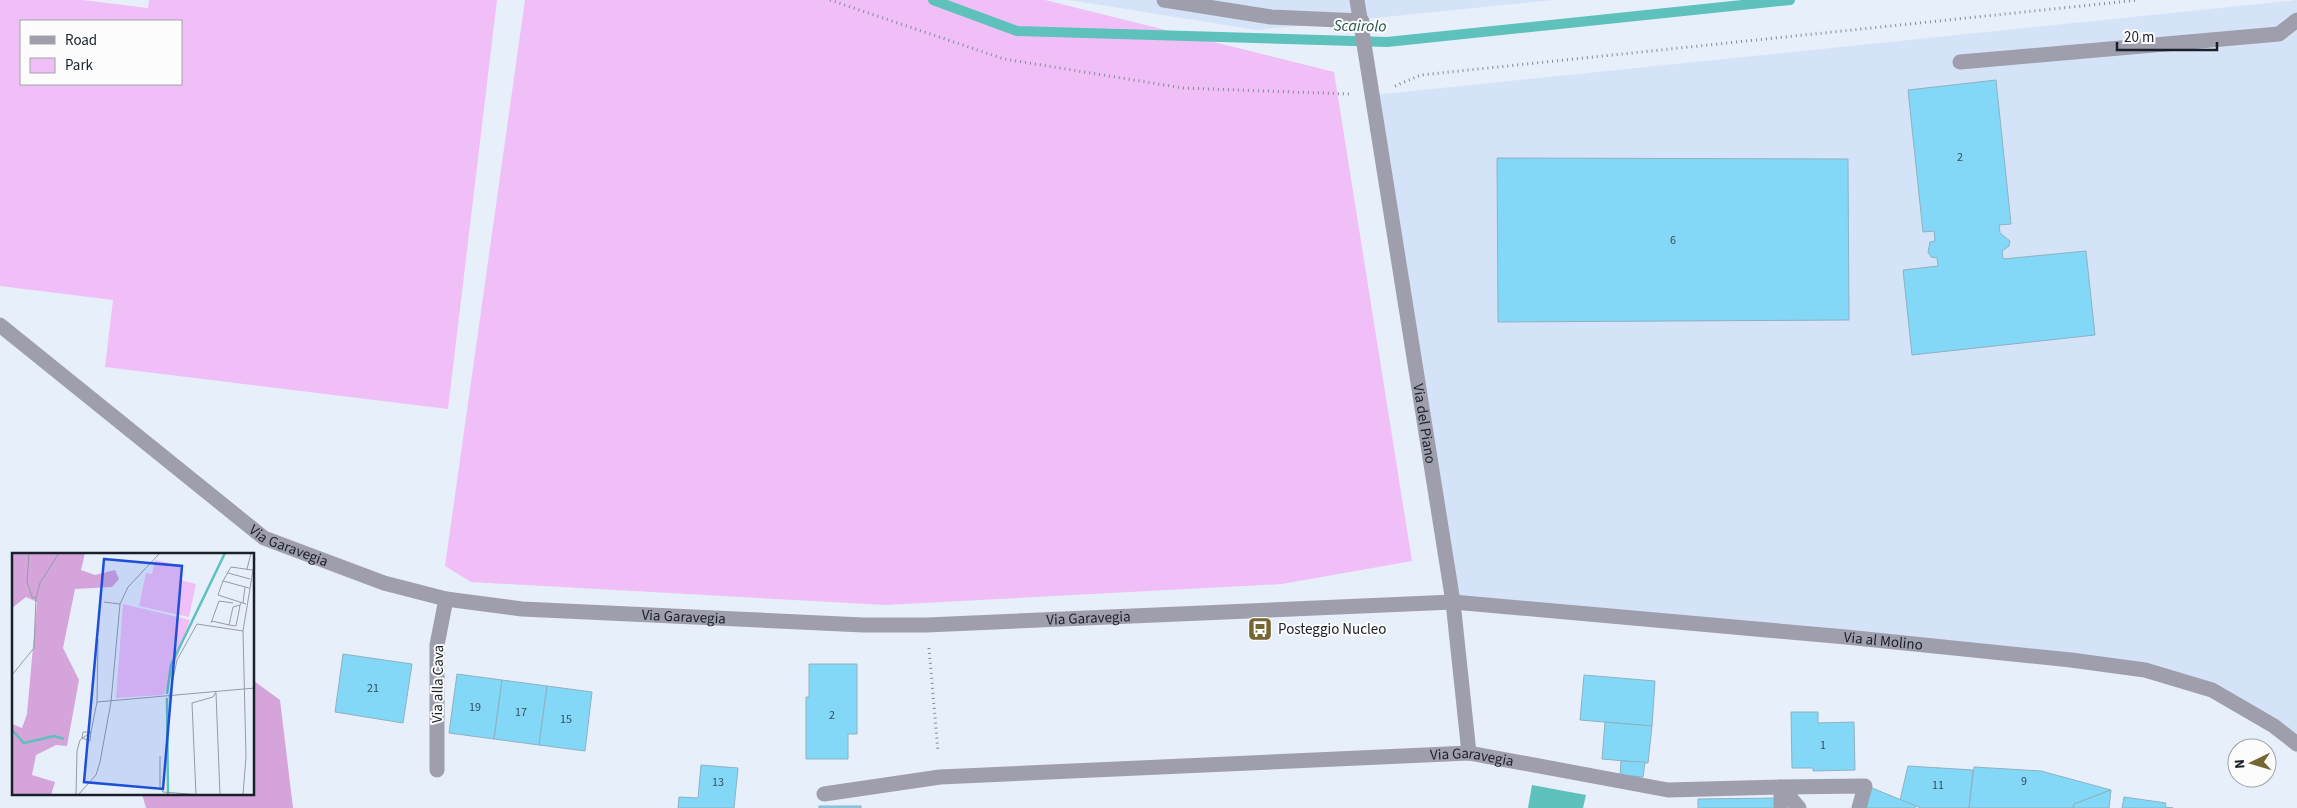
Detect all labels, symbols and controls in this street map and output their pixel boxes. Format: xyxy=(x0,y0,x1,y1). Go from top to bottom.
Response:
water label: Scairolo xyxy=(1333,15,1387,37)
legend xyxy=(20,20,182,85)
scale bar xyxy=(2117,20,2217,52)
text: 20 m xyxy=(2124,27,2154,48)
text: Road xyxy=(65,30,97,51)
text: Park xyxy=(65,55,94,76)
house number: 2 xyxy=(1957,149,1963,166)
house number: 6 xyxy=(1670,232,1676,249)
street label: Via del Piano xyxy=(1408,382,1441,465)
street label: Via Garavegia xyxy=(245,520,331,572)
inset map xyxy=(12,553,255,796)
street label: Via Garavegia xyxy=(641,604,726,629)
street label: Via Garavegia xyxy=(1046,606,1131,630)
bus stop icon: Posteggio Nucleo xyxy=(1247,616,1273,642)
place label: Posteggio Nucleo xyxy=(1278,619,1386,640)
street label: Via al Molino xyxy=(1843,626,1924,655)
street label: Via alla Cava xyxy=(427,645,449,723)
house number: 21 xyxy=(367,680,379,697)
house number: 19 xyxy=(469,699,481,716)
house number: 17 xyxy=(515,704,527,721)
house number: 2 xyxy=(829,707,835,724)
house number: 15 xyxy=(560,711,572,728)
house number: 1 xyxy=(1820,737,1826,754)
north arrow xyxy=(2227,738,2277,788)
street label: Via Garavegia xyxy=(1430,743,1516,772)
text: N xyxy=(2230,759,2250,770)
house number: 9 xyxy=(2021,773,2027,790)
house number: 13 xyxy=(712,774,724,791)
house number: 11 xyxy=(1932,777,1944,794)

